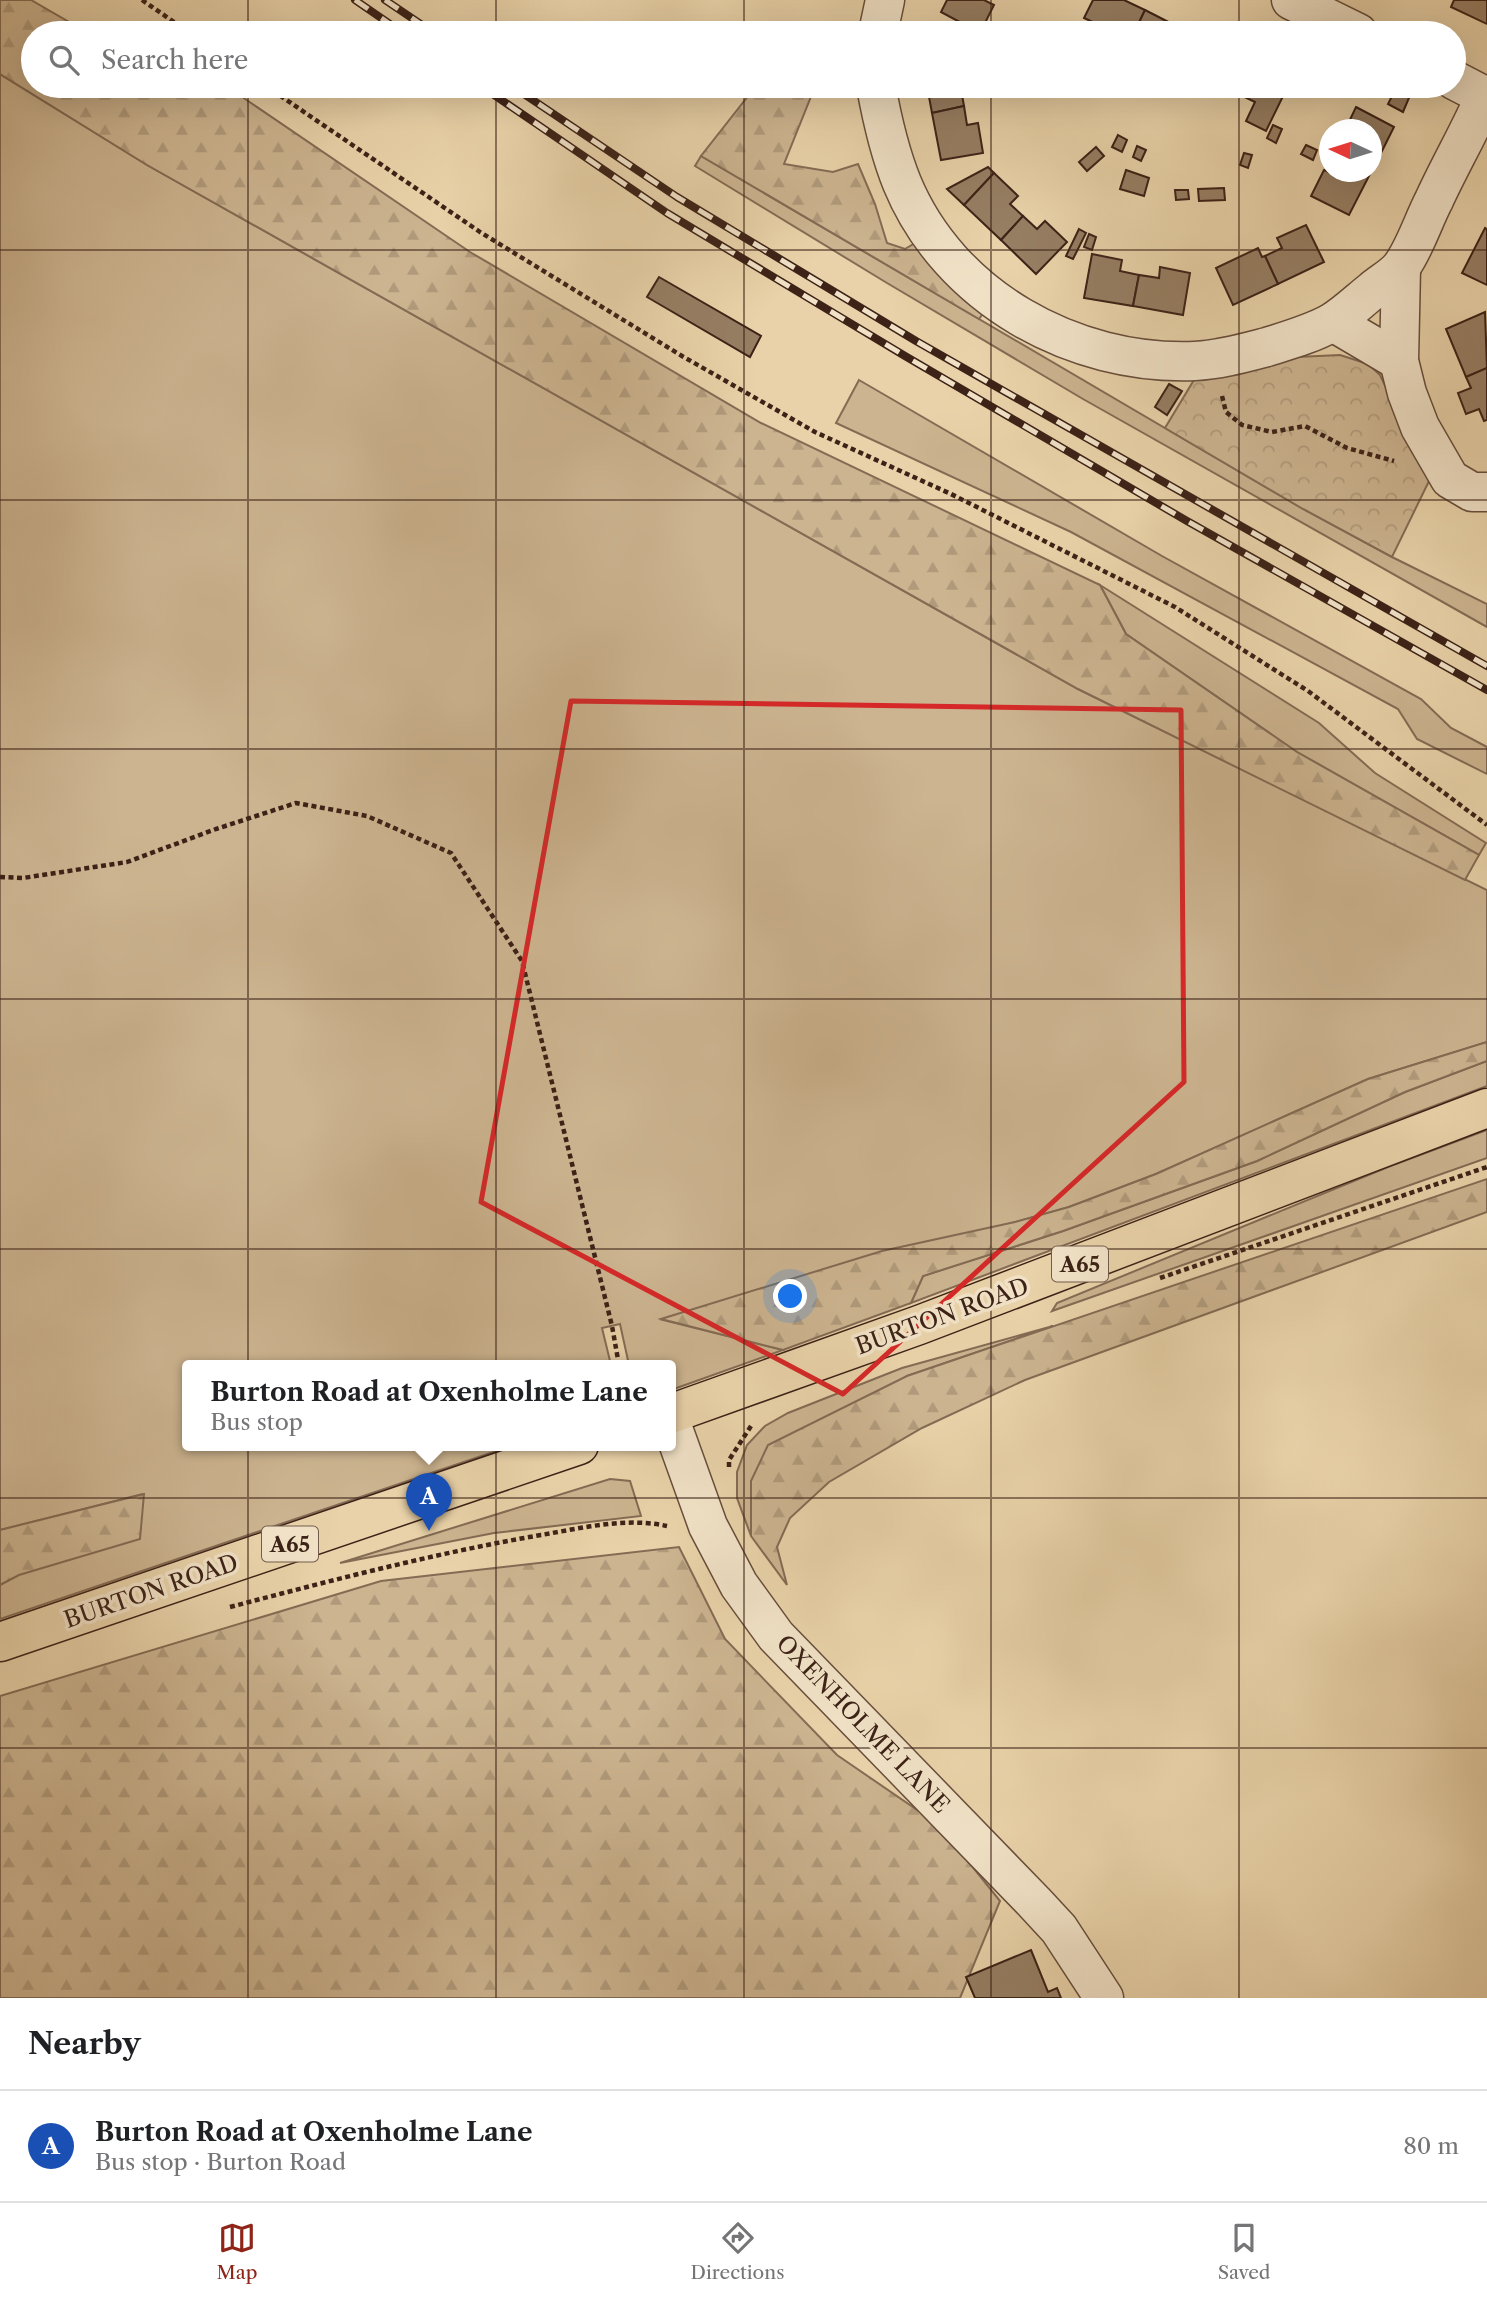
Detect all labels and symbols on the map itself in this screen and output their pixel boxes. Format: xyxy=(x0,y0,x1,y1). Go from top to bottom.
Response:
north arrow xyxy=(1319,119,1382,182)
road number: A65 xyxy=(1052,1246,1108,1282)
street label: BURTON ROAD xyxy=(852,1272,1032,1360)
your location xyxy=(773,1279,807,1313)
pin: A xyxy=(406,1473,452,1531)
road number: A65 xyxy=(262,1526,318,1562)
street label: BURTON ROAD xyxy=(60,1548,242,1634)
street label: OXENHOLME LANE xyxy=(771,1629,955,1819)

